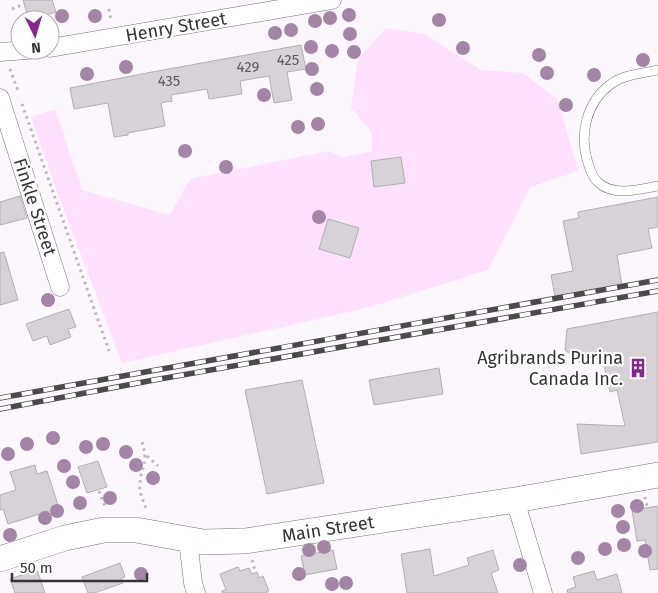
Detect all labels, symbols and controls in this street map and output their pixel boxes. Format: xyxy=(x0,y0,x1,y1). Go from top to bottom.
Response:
street label: Henry Street xyxy=(124,7,229,47)
north arrow xyxy=(10,10,60,60)
text: N xyxy=(31,39,41,56)
house number: 425 xyxy=(277,51,299,69)
house number: 429 xyxy=(237,58,260,76)
house number: 435 xyxy=(158,72,180,90)
street label: Finkle Street xyxy=(9,155,61,259)
place label: Agribrands Purina Canada Inc. xyxy=(477,347,623,390)
building icon: Agribrands Purina Canada Inc. xyxy=(627,357,649,379)
street label: Main Street xyxy=(280,511,376,547)
scale bar xyxy=(12,550,148,582)
text: 50 m xyxy=(20,559,53,577)

